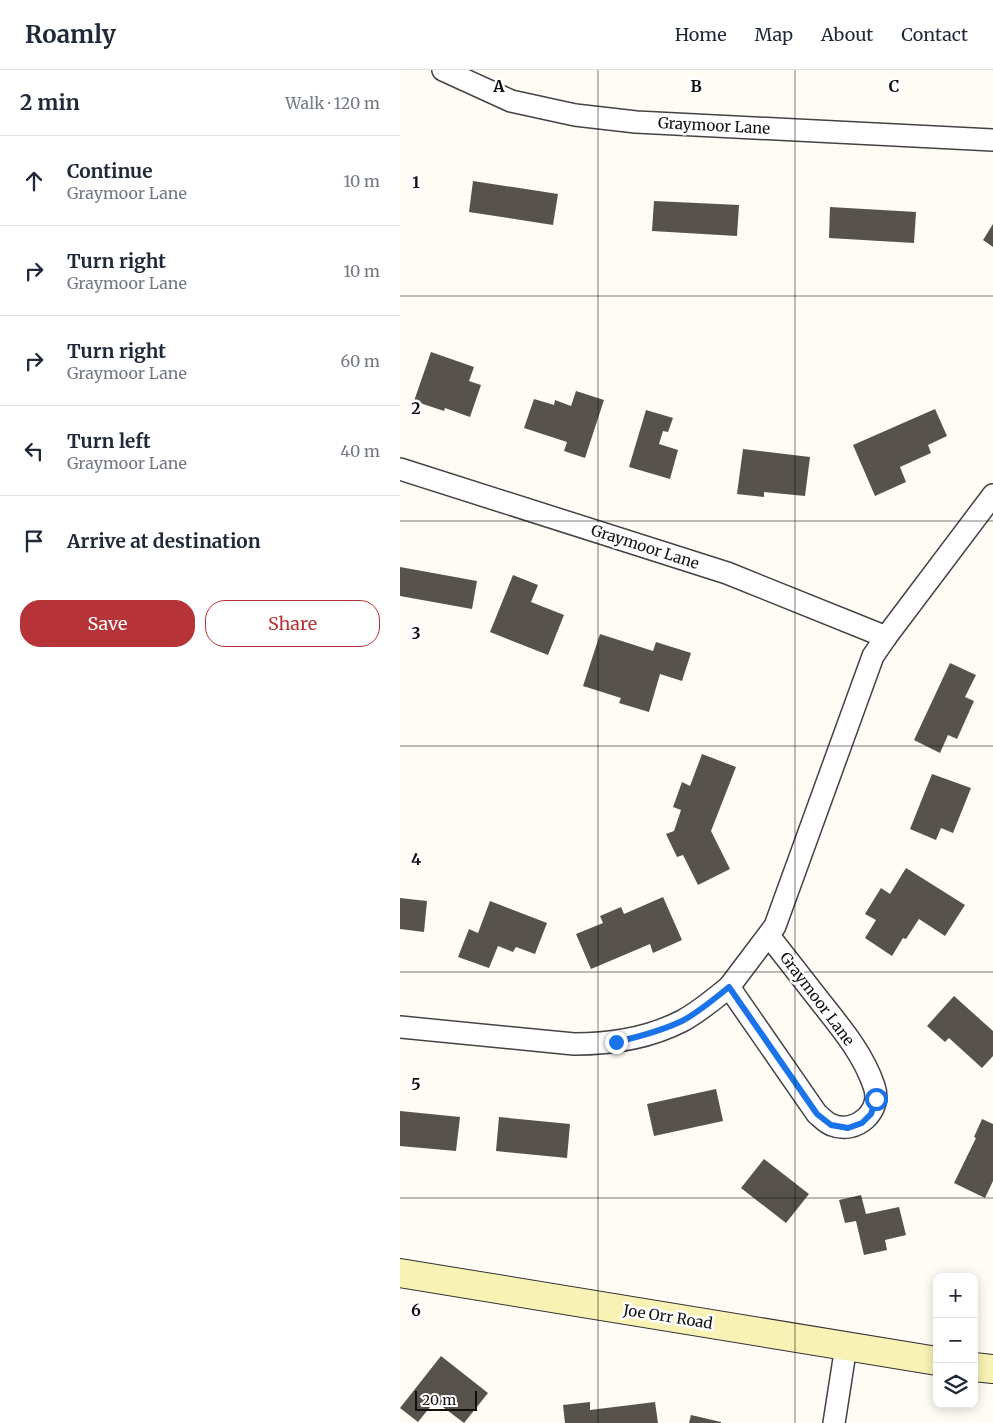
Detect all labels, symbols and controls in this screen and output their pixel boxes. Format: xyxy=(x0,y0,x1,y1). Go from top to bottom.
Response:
text: Roamly xyxy=(25,19,116,50)
text: Home xyxy=(675,23,727,46)
text: Map xyxy=(755,23,793,46)
text: About xyxy=(821,23,873,46)
text: Contact xyxy=(901,23,968,46)
text: A xyxy=(492,76,505,96)
text: B xyxy=(690,76,702,96)
text: C xyxy=(889,76,899,96)
text: 2 min xyxy=(20,89,80,116)
text: Walk · 120 m xyxy=(285,93,380,113)
street label: Graymoor Lane xyxy=(657,113,771,138)
text: Continue xyxy=(67,159,153,183)
icon: ahead xyxy=(20,167,48,195)
text: 10 m xyxy=(343,171,380,191)
text: 1 xyxy=(412,172,420,192)
text: Graymoor Lane xyxy=(67,183,187,203)
text: Turn right xyxy=(67,249,166,273)
icon: right xyxy=(20,257,48,285)
text: 10 m xyxy=(343,261,380,281)
text: Graymoor Lane xyxy=(67,273,187,293)
text: Turn right xyxy=(67,339,166,363)
icon: right xyxy=(20,347,48,375)
text: 60 m xyxy=(340,351,380,371)
text: Graymoor Lane xyxy=(67,363,187,383)
text: 2 xyxy=(411,398,421,418)
text: Turn left xyxy=(67,429,151,453)
icon: left xyxy=(20,437,48,465)
text: 40 m xyxy=(340,441,380,461)
text: Graymoor Lane xyxy=(67,453,187,473)
street label: Graymoor Lane xyxy=(589,520,702,573)
icon: arrive xyxy=(20,527,48,555)
text: Arrive at destination xyxy=(67,529,261,553)
button: Save xyxy=(20,600,195,647)
button: Share xyxy=(205,600,380,647)
text: 3 xyxy=(411,623,421,643)
text: 4 xyxy=(411,849,421,869)
street label: Graymoor Lane xyxy=(776,948,859,1049)
route end xyxy=(605,1031,628,1054)
text: 5 xyxy=(411,1074,421,1094)
route start xyxy=(865,1088,888,1111)
map controls xyxy=(933,1273,978,1408)
button: + xyxy=(933,1273,978,1318)
text: 6 xyxy=(411,1300,421,1320)
street label: Joe Orr Road xyxy=(621,1300,714,1333)
button: − xyxy=(933,1318,978,1363)
button: layers xyxy=(933,1363,978,1408)
scale bar xyxy=(415,1388,478,1411)
text: 20 m xyxy=(422,1391,456,1409)

